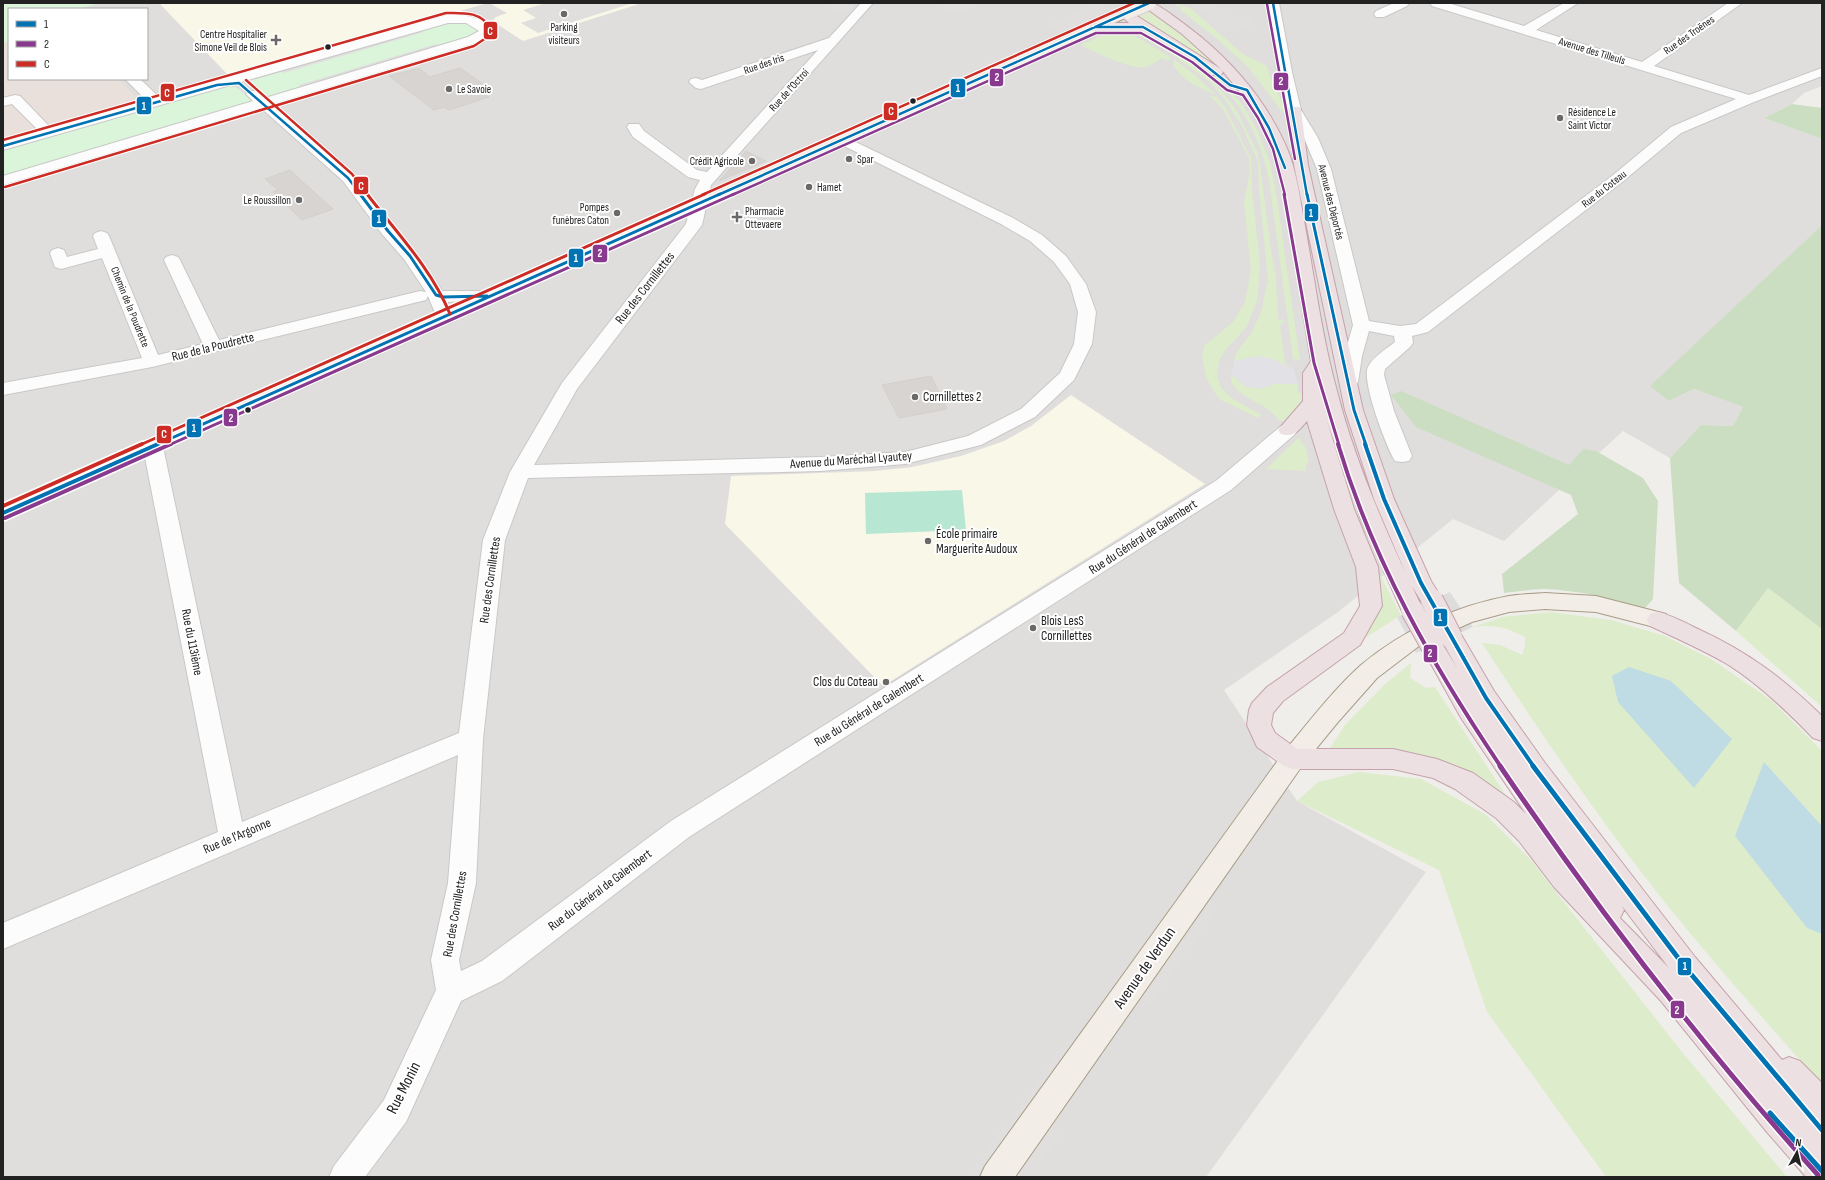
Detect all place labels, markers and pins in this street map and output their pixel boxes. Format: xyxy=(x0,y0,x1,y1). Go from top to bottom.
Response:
marker: Parking visiteurs xyxy=(559,9,569,19)
place label: Parking visiteurs xyxy=(548,21,580,47)
place label: Centre Hospitalier Simone Veil de Blois xyxy=(195,28,267,54)
marker: Centre Hospitalier Simone Veil de Blois xyxy=(270,34,282,46)
unlabelled marker xyxy=(323,42,333,52)
place label: Le Savoie xyxy=(457,83,491,96)
marker: Le Savoie xyxy=(444,84,454,94)
unlabelled marker xyxy=(908,96,918,106)
place label: Résidence Le Saint Victor xyxy=(1568,106,1616,132)
marker: Résidence Le Saint Victor xyxy=(1555,113,1565,123)
place label: Spar xyxy=(857,153,874,166)
marker: Spar xyxy=(844,154,854,164)
place label: Crédit Agricole xyxy=(690,155,744,168)
marker: Crédit Agricole xyxy=(747,156,757,166)
place label: Hamet xyxy=(817,181,842,194)
marker: Hamet xyxy=(804,182,814,192)
place label: Le Roussillon xyxy=(244,194,291,207)
marker: Le Roussillon xyxy=(294,195,304,205)
place label: Pompes funèbres Caton xyxy=(553,201,609,227)
place label: Pharmacie Ottevaere xyxy=(745,205,784,231)
marker: Pompes funèbres Caton xyxy=(612,208,622,218)
marker: Pharmacie Ottevaere xyxy=(732,212,742,222)
place label: Cornillettes 2 xyxy=(923,389,981,405)
marker: Cornillettes 2 xyxy=(910,392,920,402)
unlabelled marker xyxy=(243,405,253,415)
place label: École primaire Marguerite Audoux xyxy=(936,526,1018,557)
marker: École primaire Marguerite Audoux xyxy=(923,536,933,546)
place label: Blois LesS Cornillettes xyxy=(1041,613,1092,644)
marker: Blois LesS Cornillettes xyxy=(1028,623,1038,633)
place label: Clos du Coteau xyxy=(813,674,878,690)
marker: Clos du Coteau xyxy=(881,677,891,687)

